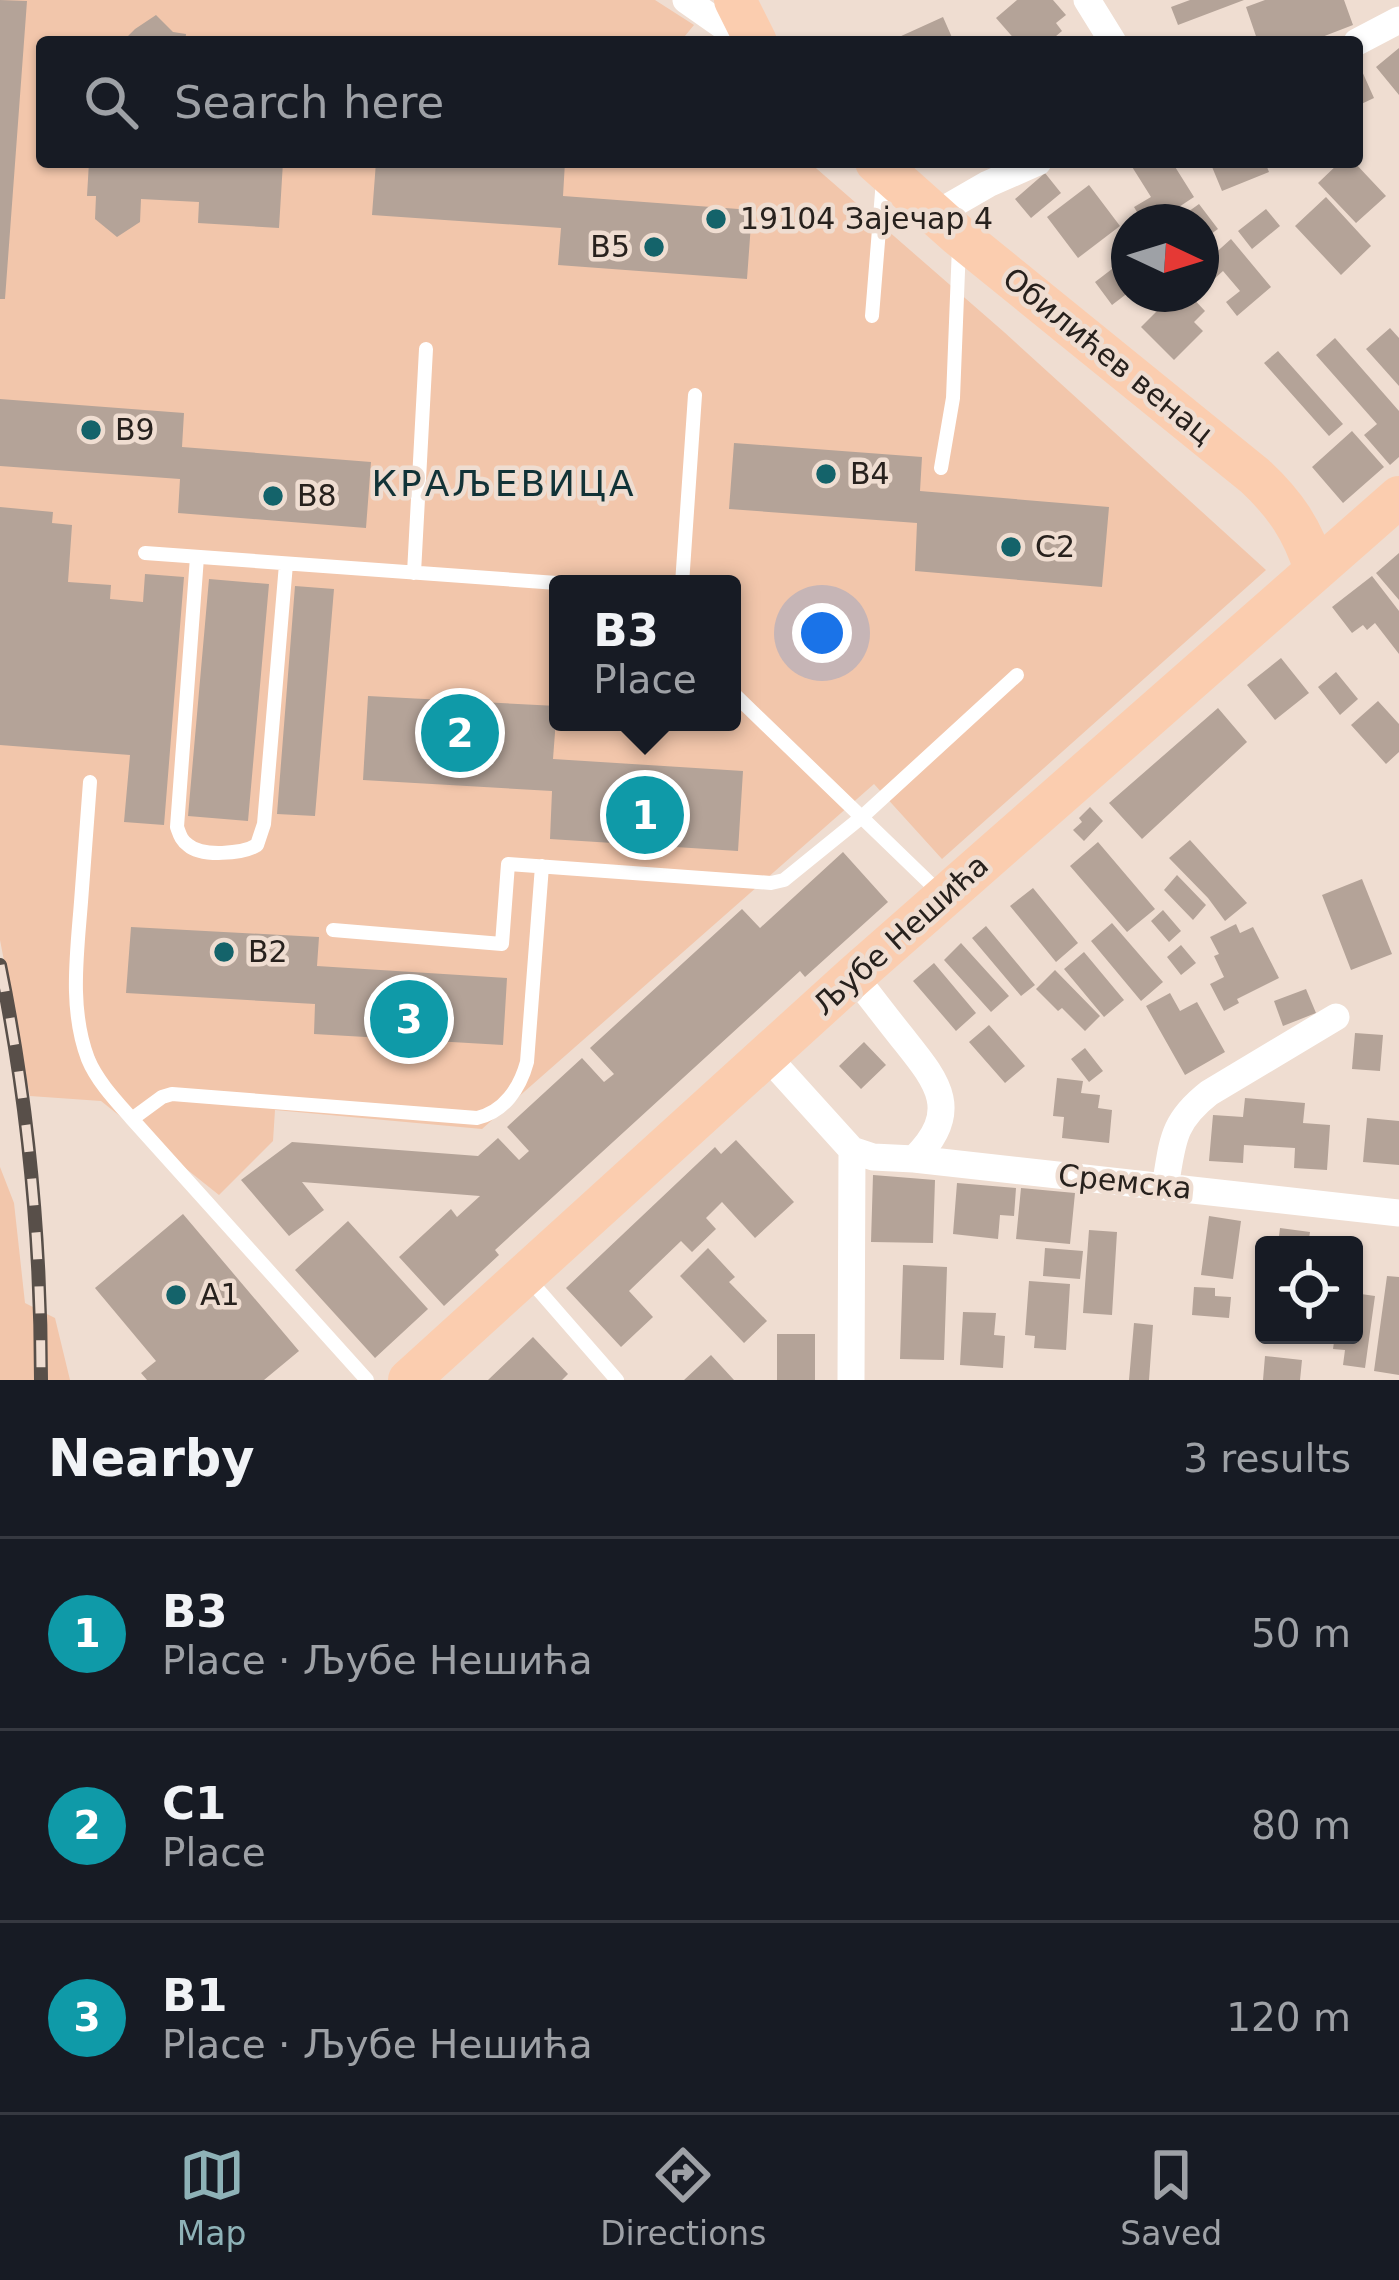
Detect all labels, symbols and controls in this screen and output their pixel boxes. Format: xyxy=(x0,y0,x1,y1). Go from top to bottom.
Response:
search box xyxy=(36,36,1363,168)
icon: search xyxy=(78,69,144,135)
text: Search here xyxy=(174,76,444,129)
place label: 19104 Зајечар 4 xyxy=(740,201,993,236)
north arrow xyxy=(1111,204,1219,312)
marker: 19104 Зајечар 4 xyxy=(703,206,729,232)
place label: B5 xyxy=(590,229,630,264)
marker: B5 xyxy=(641,234,667,260)
street label: Обилићев венац xyxy=(996,260,1220,451)
place label: B9 xyxy=(115,412,155,447)
marker: B9 xyxy=(78,417,104,443)
place label: B4 xyxy=(850,456,890,491)
marker: B4 xyxy=(813,461,839,487)
district label: КРАЉЕВИЦА xyxy=(371,463,637,504)
place label: B8 xyxy=(297,478,337,513)
marker: B8 xyxy=(260,483,286,509)
place label: C2 xyxy=(1035,529,1075,564)
marker: C2 xyxy=(998,534,1024,560)
popup xyxy=(549,575,741,731)
your location xyxy=(792,603,852,663)
text: B3 xyxy=(593,604,659,657)
text: Place xyxy=(593,657,697,702)
pin: 2 xyxy=(421,688,499,778)
pin: 1 xyxy=(606,770,684,860)
street label: Љубе Нешића xyxy=(806,847,995,1022)
place label: B2 xyxy=(248,934,288,969)
marker: B2 xyxy=(211,939,237,965)
pin: 3 xyxy=(370,974,448,1064)
street label: Сремска xyxy=(1057,1157,1194,1206)
map controls xyxy=(1255,1236,1363,1344)
button: locate xyxy=(1255,1236,1363,1344)
place label: A1 xyxy=(200,1277,240,1312)
marker: A1 xyxy=(163,1282,189,1308)
text: Nearby xyxy=(48,1429,255,1488)
text: 3 results xyxy=(1183,1436,1351,1481)
text: B3 xyxy=(162,1585,228,1638)
text: 1 xyxy=(73,1611,101,1656)
text: 50 m xyxy=(1251,1611,1351,1656)
text: Place · Љубе Нешића xyxy=(162,1638,593,1683)
text: C1 xyxy=(162,1777,226,1830)
text: 2 xyxy=(73,1803,101,1848)
text: 80 m xyxy=(1251,1803,1351,1848)
text: Place xyxy=(162,1830,266,1875)
text: B1 xyxy=(162,1969,228,2022)
text: 3 xyxy=(73,1995,101,2040)
text: 120 m xyxy=(1226,1995,1351,2040)
text: Place · Љубе Нешића xyxy=(162,2022,593,2067)
tab: Map xyxy=(177,2142,247,2253)
tab: Directions xyxy=(600,2142,766,2253)
tab: Saved xyxy=(1120,2142,1222,2253)

